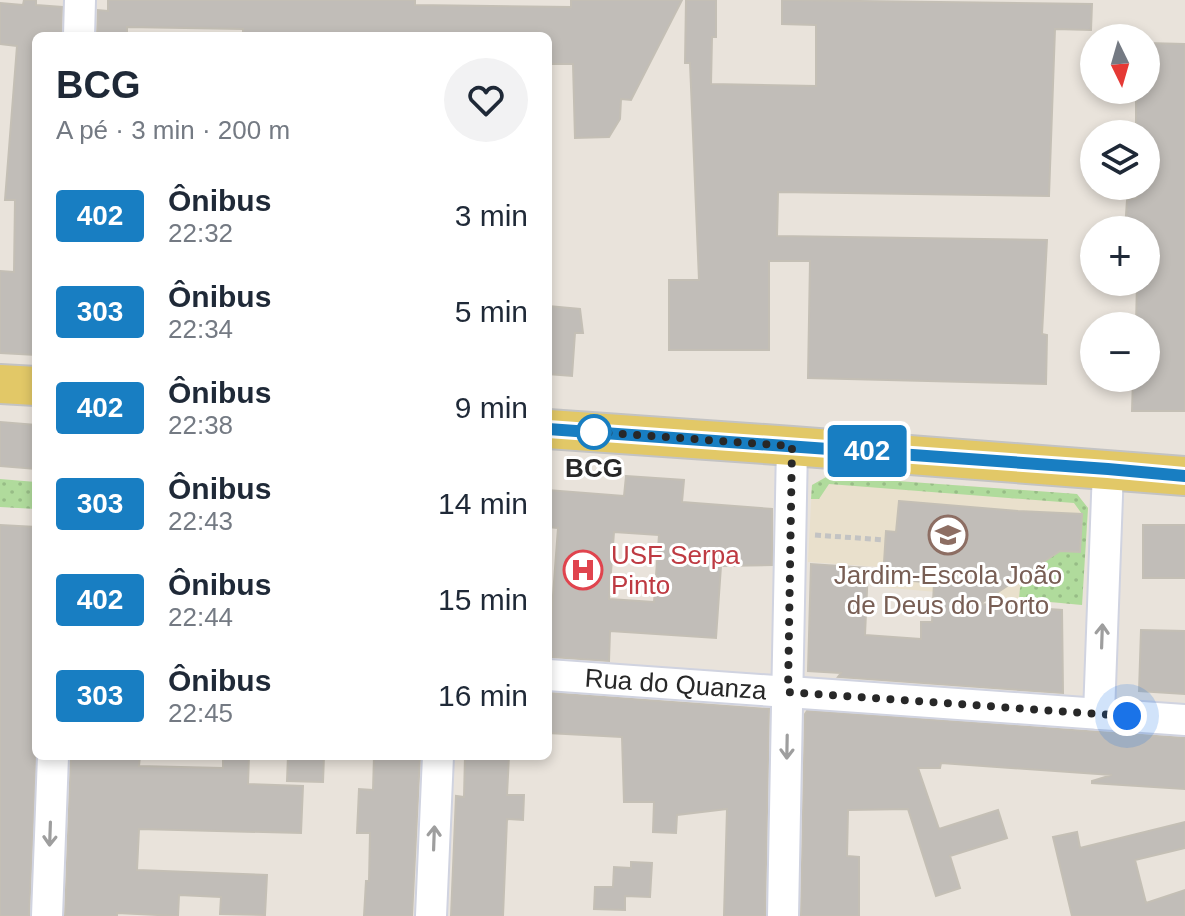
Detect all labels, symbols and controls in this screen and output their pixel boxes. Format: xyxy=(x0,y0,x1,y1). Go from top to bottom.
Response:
north arrow xyxy=(1080,24,1160,104)
map controls xyxy=(1080,24,1160,392)
button: heart xyxy=(444,58,528,142)
text: BCG xyxy=(56,64,140,106)
text: A pé · 3 min · 200 m xyxy=(56,115,290,145)
button: layers xyxy=(1080,120,1160,200)
text: Ônibus xyxy=(168,184,271,217)
text: 3 min xyxy=(455,199,528,232)
text: 402 xyxy=(77,200,123,231)
button: + xyxy=(1080,216,1160,296)
text: 22:32 xyxy=(168,218,233,248)
text: Ônibus xyxy=(168,280,271,313)
text: 5 min xyxy=(455,295,528,328)
text: 303 xyxy=(77,296,123,327)
button: − xyxy=(1080,312,1160,392)
text: 22:34 xyxy=(168,314,233,344)
text: Ônibus xyxy=(168,376,271,409)
text: 9 min xyxy=(455,391,528,424)
text: 402 xyxy=(77,392,123,423)
text: 22:38 xyxy=(168,410,233,440)
marker: BCG xyxy=(577,415,611,449)
line badge: 402 xyxy=(821,425,913,477)
text: 402 xyxy=(844,435,890,466)
place label: BCG xyxy=(565,453,623,483)
text: Ônibus xyxy=(168,472,271,505)
text: 14 min xyxy=(438,487,528,520)
text: 303 xyxy=(77,488,123,519)
text: 22:43 xyxy=(168,506,233,536)
school or university icon: Jardim-Escola João de Deus do Porto xyxy=(927,514,969,556)
place label: USF Serpa Pinto xyxy=(611,540,740,600)
hospital icon: USF Serpa Pinto xyxy=(562,549,604,591)
place label: Jardim-Escola João de Deus do Porto xyxy=(834,560,1062,620)
text: Ônibus xyxy=(168,568,271,601)
text: 15 min xyxy=(438,583,528,616)
text: 402 xyxy=(77,584,123,615)
text: 22:44 xyxy=(168,602,233,632)
one-way arrow xyxy=(1094,623,1109,650)
street label: Rua do Quanza xyxy=(584,663,768,705)
text: Ônibus xyxy=(168,664,271,697)
text: 16 min xyxy=(438,679,528,712)
text: 303 xyxy=(77,680,123,711)
your location xyxy=(1107,696,1147,736)
text: 22:45 xyxy=(168,698,233,728)
one-way arrow xyxy=(779,733,794,760)
one-way arrow xyxy=(43,820,58,847)
one-way arrow xyxy=(427,825,442,852)

